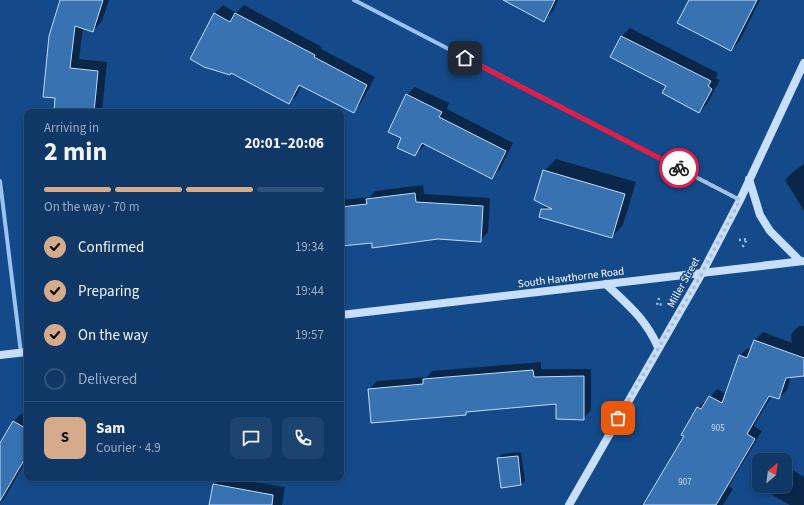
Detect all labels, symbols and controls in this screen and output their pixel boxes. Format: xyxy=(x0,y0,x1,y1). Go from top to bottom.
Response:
pin xyxy=(448,41,482,75)
icon: home xyxy=(454,47,476,69)
text: Arriving in xyxy=(44,119,99,137)
text: 2 min xyxy=(44,133,107,170)
text: 20:01–20:06 xyxy=(244,133,324,154)
courier xyxy=(659,148,699,188)
icon: bike xyxy=(668,157,690,179)
text: On the way · 70 m xyxy=(44,198,139,216)
icon: check xyxy=(44,236,66,258)
text: Confirmed xyxy=(78,237,144,258)
text: 19:34 xyxy=(295,238,324,256)
street label: Miller Street xyxy=(663,254,704,310)
street label: South Hawthorne Road xyxy=(517,264,625,291)
icon: check xyxy=(44,280,66,302)
text: Preparing xyxy=(78,281,139,302)
text: 19:44 xyxy=(295,282,324,300)
icon: check xyxy=(44,324,66,346)
text: On the way xyxy=(78,325,148,346)
text: 19:57 xyxy=(295,326,324,344)
text: Delivered xyxy=(78,369,137,390)
pin xyxy=(601,401,635,435)
icon: bag xyxy=(607,407,629,429)
button: chat xyxy=(230,417,272,459)
button: phone xyxy=(282,417,324,459)
text: Sam xyxy=(96,418,125,439)
house number: 905 xyxy=(711,422,725,435)
text: S xyxy=(61,427,69,448)
text: Courier · 4.9 xyxy=(96,439,161,457)
north arrow xyxy=(752,453,792,493)
map controls xyxy=(752,453,792,493)
house number: 907 xyxy=(678,476,692,489)

